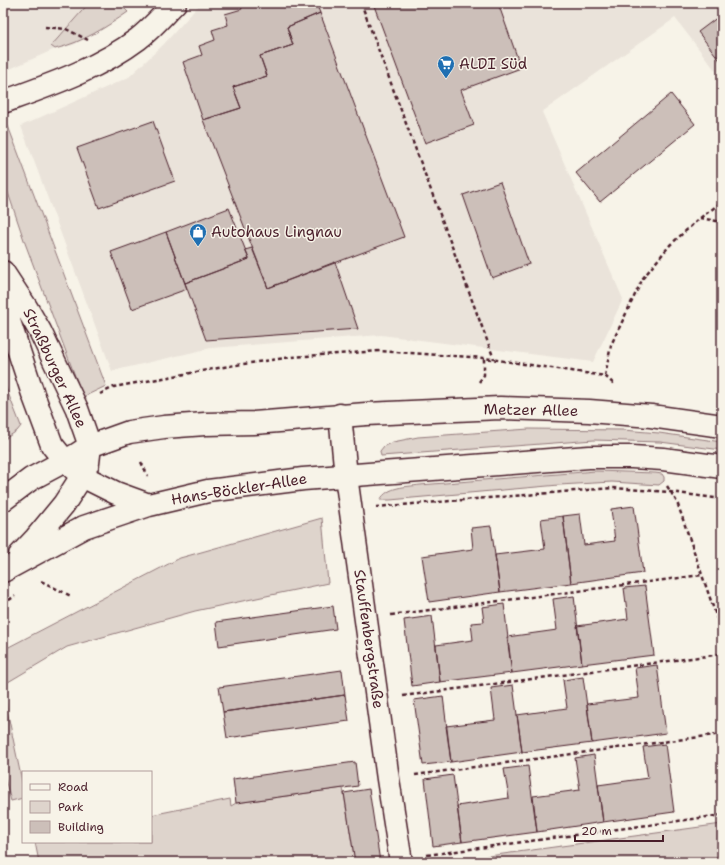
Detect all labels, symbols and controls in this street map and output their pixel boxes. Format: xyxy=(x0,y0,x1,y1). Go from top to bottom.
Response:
supermarket icon: ALDI Süd xyxy=(436,54,456,79)
place label: ALDI Süd xyxy=(459,54,528,74)
shop icon: Autohaus Lingnau xyxy=(188,222,208,247)
place label: Autohaus Lingnau xyxy=(211,222,342,242)
street label: Straßburger Allee xyxy=(18,305,92,431)
street label: Metzer Allee xyxy=(484,399,578,421)
street label: Hans-Böckler-Allee xyxy=(170,468,308,510)
street label: Stauffenbergstraße xyxy=(349,568,389,710)
legend xyxy=(22,771,152,843)
text: Road xyxy=(58,779,89,795)
text: Park xyxy=(58,799,84,815)
scale bar xyxy=(575,817,663,843)
text: Building xyxy=(58,819,104,835)
text: 20 m xyxy=(581,823,612,839)

